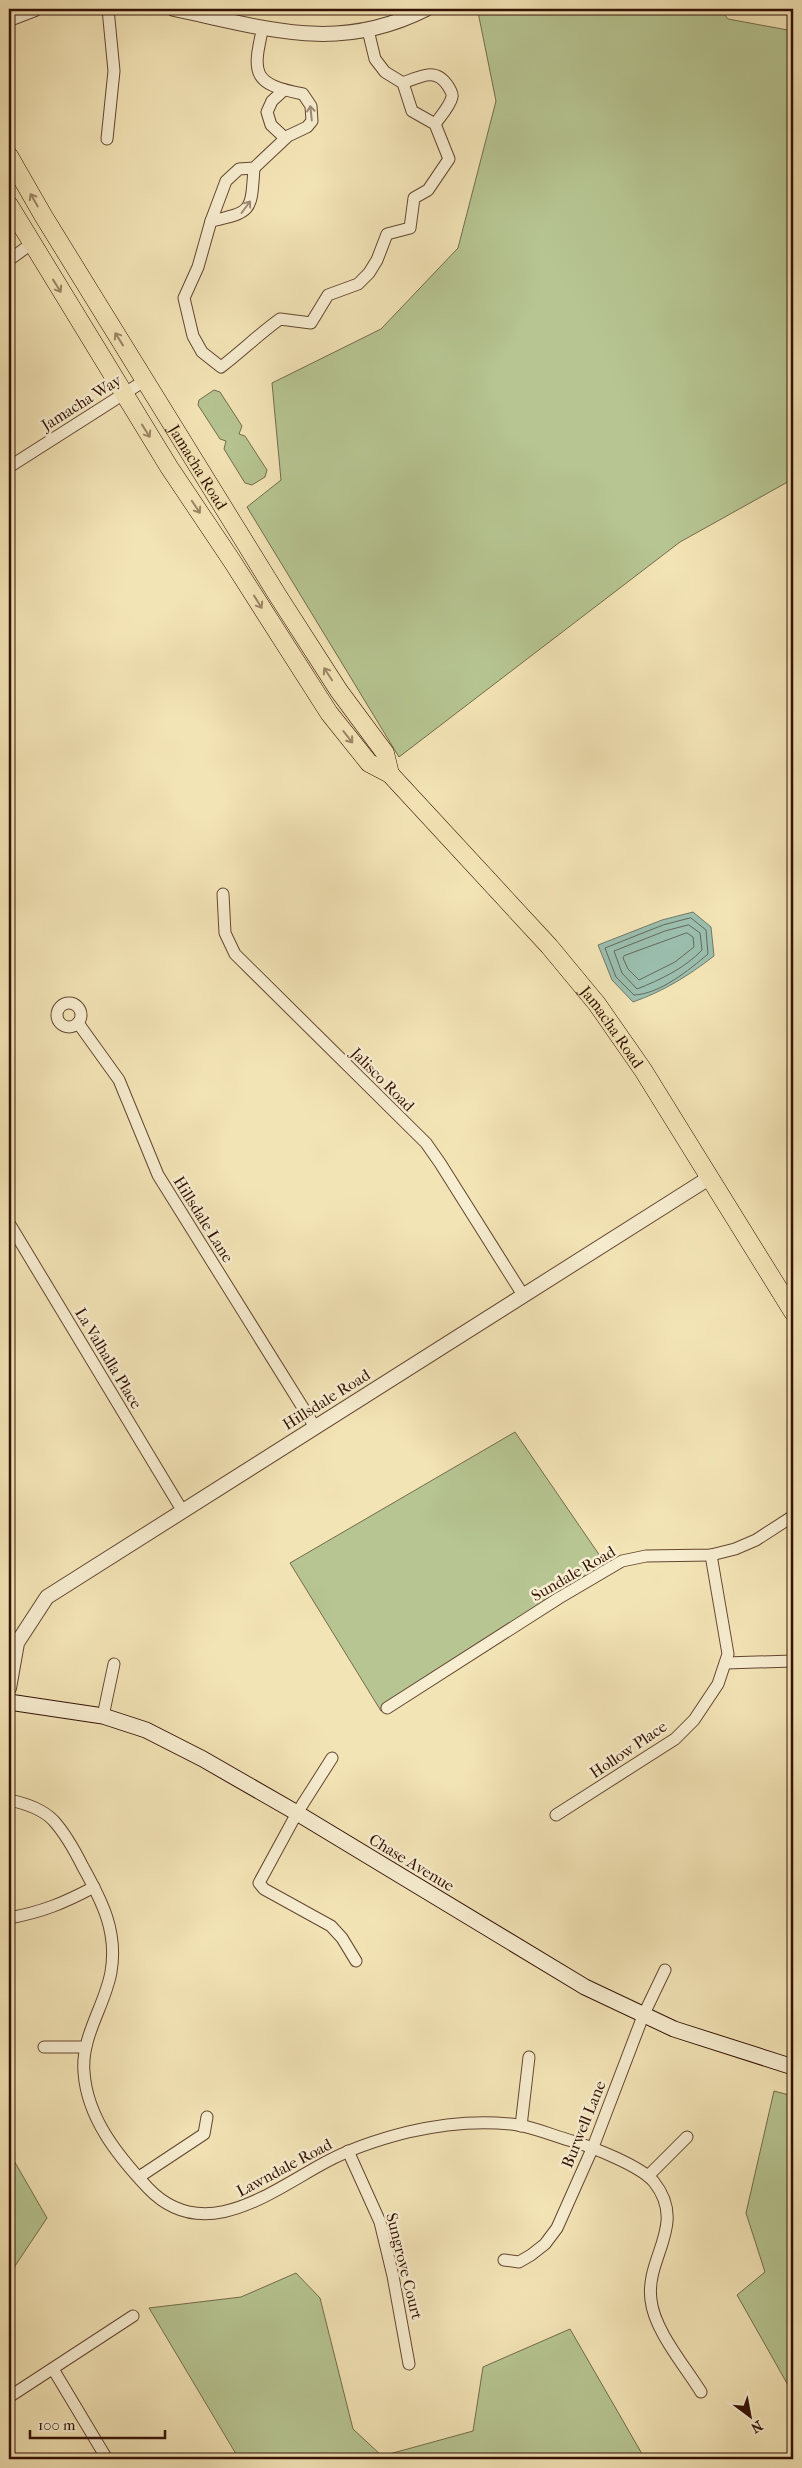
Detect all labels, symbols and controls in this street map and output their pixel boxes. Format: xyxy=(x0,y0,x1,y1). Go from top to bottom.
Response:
one-way arrow xyxy=(306,105,316,121)
one-way arrow xyxy=(29,193,39,208)
one-way arrow xyxy=(241,200,252,213)
one-way arrow xyxy=(52,278,62,292)
one-way arrow xyxy=(113,333,123,347)
street label: Jamacha Way xyxy=(36,370,125,436)
street label: Jamacha Road xyxy=(163,419,231,513)
one-way arrow xyxy=(142,423,152,437)
one-way arrow xyxy=(191,500,201,514)
one-way arrow xyxy=(254,594,264,608)
one-way arrow xyxy=(323,668,333,682)
one-way arrow xyxy=(342,731,353,744)
street label: Jamacha Road xyxy=(575,981,648,1072)
street label: Jalisco Road xyxy=(345,1042,419,1115)
street label: Hillsdale Lane xyxy=(170,1173,238,1266)
street label: La Valhalla Place xyxy=(71,1304,146,1412)
street label: Hillsdale Road xyxy=(279,1365,374,1434)
street label: Sundale Road xyxy=(528,1542,619,1605)
street label: Hollow Place xyxy=(586,1717,670,1782)
street label: Chase Avenue xyxy=(366,1830,458,1895)
street label: Burwell Lane xyxy=(557,2078,610,2171)
street label: Lawndale Road xyxy=(233,2134,335,2201)
street label: Sungrove Court xyxy=(382,2211,427,2322)
north arrow xyxy=(724,2390,774,2440)
scale bar xyxy=(30,2408,165,2440)
text: 100 m xyxy=(38,2416,76,2434)
text: N xyxy=(747,2417,766,2437)

